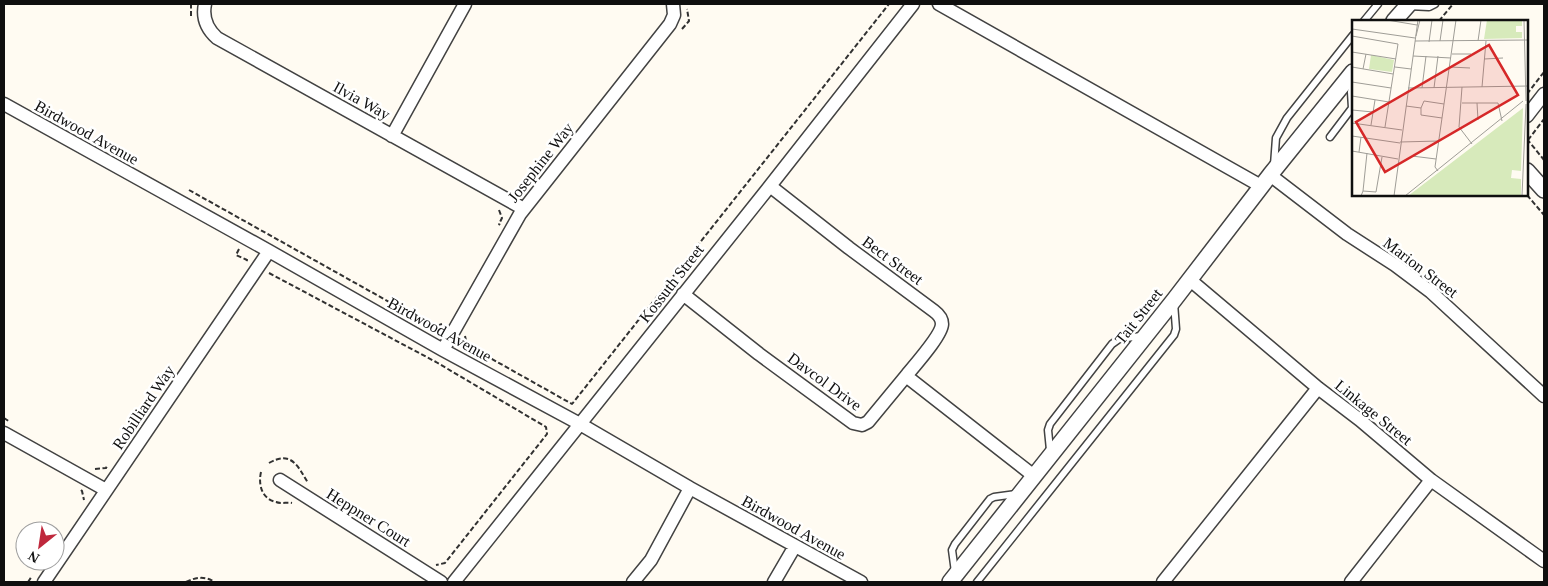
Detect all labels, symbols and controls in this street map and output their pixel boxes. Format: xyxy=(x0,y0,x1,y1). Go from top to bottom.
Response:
inset map xyxy=(1352,20,1528,196)
street label: Ilvia Way xyxy=(330,78,393,124)
street label: Birdwood Avenue xyxy=(32,97,141,168)
street label: Josephine Way xyxy=(504,119,577,206)
street label: Bect Street xyxy=(859,233,927,288)
street label: Marion Street xyxy=(1380,234,1462,301)
street label: Kossuth Street xyxy=(636,241,707,325)
street label: Tait Street xyxy=(1111,285,1166,348)
street label: Birdwood Avenue xyxy=(385,294,494,365)
street label: Davcol Drive xyxy=(785,349,865,414)
street label: Robilliard Way xyxy=(109,362,179,453)
street label: Linkage Street xyxy=(1331,376,1416,450)
street label: Heppner Court xyxy=(323,485,414,551)
street label: Birdwood Avenue xyxy=(739,492,848,563)
north arrow xyxy=(15,521,65,571)
text: N xyxy=(26,548,42,566)

